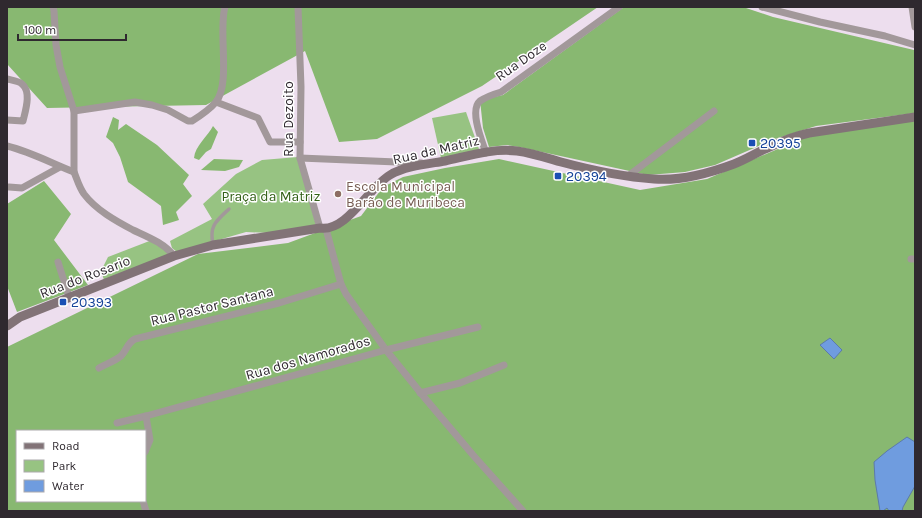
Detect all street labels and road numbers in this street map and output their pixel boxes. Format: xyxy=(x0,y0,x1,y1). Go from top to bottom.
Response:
street label: Rua Doze xyxy=(492,37,550,85)
street label: Rua Dezoito xyxy=(280,81,297,157)
street label: Rua da Matriz xyxy=(391,132,481,168)
street label: Rua do Rosario xyxy=(37,252,133,302)
street label: Rua Pastor Santana xyxy=(149,283,275,329)
street label: Rua dos Namorados xyxy=(244,332,372,384)

